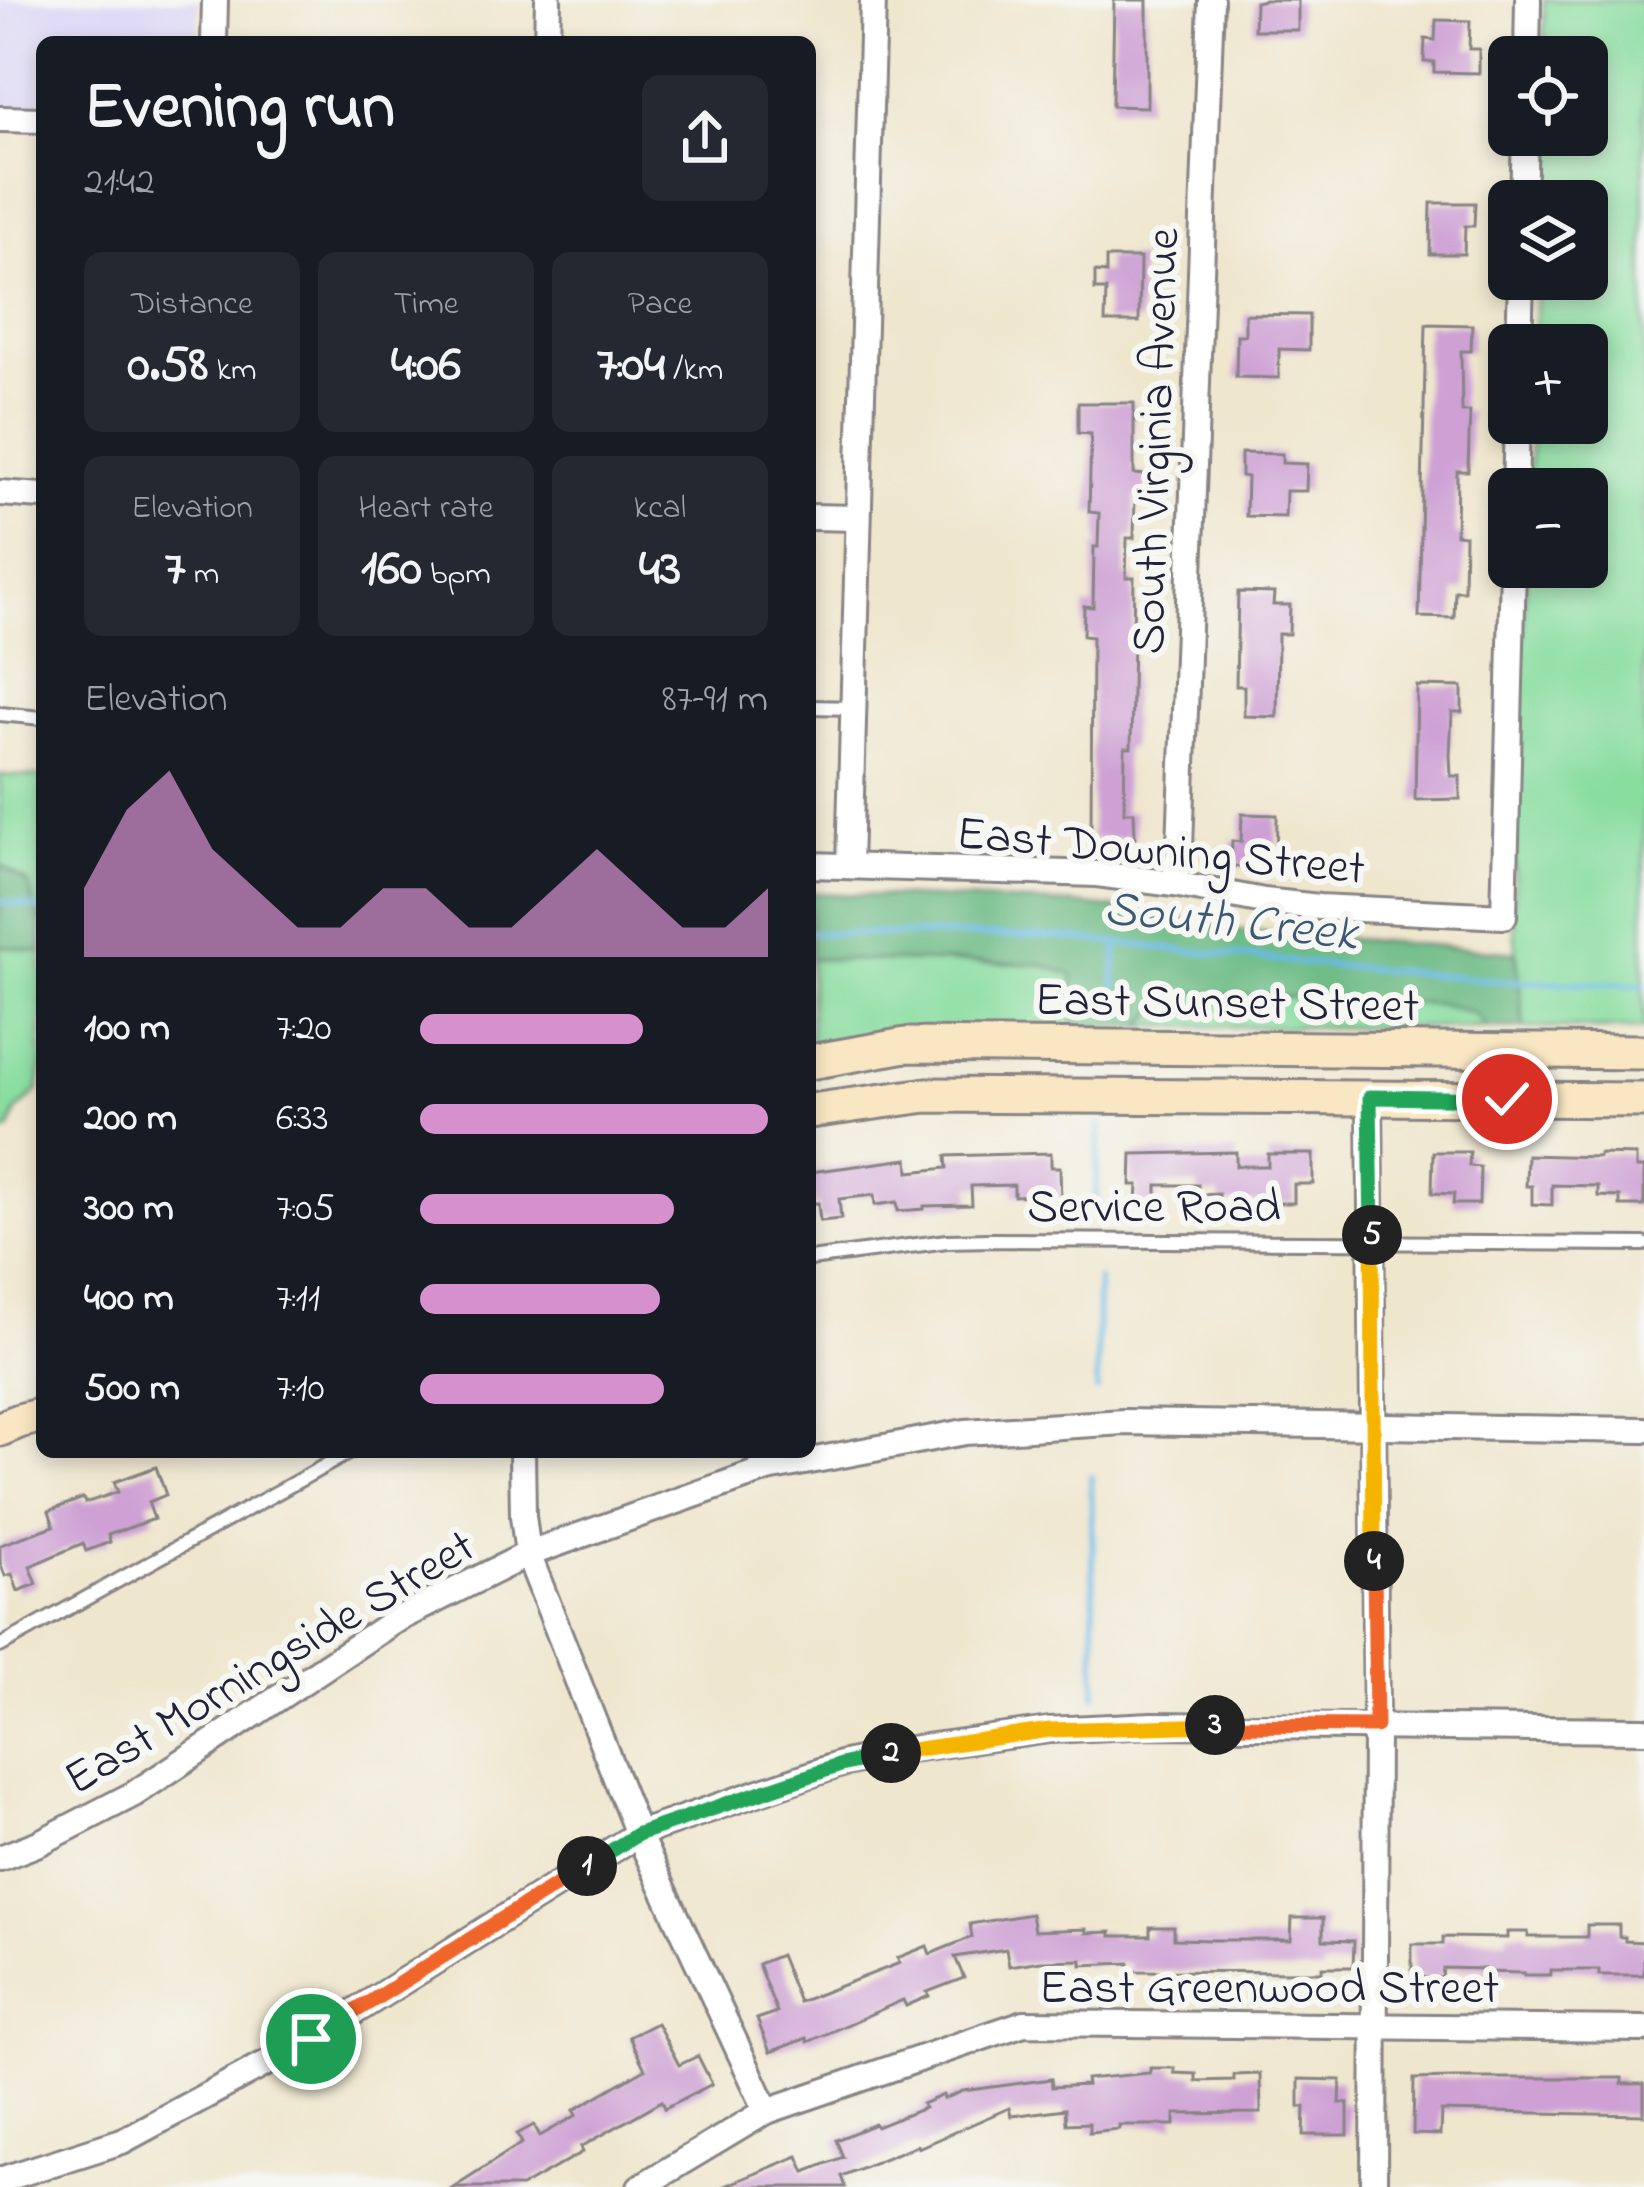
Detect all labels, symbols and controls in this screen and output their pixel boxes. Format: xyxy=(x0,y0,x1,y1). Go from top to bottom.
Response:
map controls xyxy=(1488,36,1608,588)
button: locate xyxy=(1488,36,1608,156)
text: Evening run xyxy=(84,62,395,158)
button: share xyxy=(642,75,768,201)
text: 21:42 xyxy=(84,155,155,212)
button: layers xyxy=(1488,180,1608,300)
street label: South Virginia Avenue xyxy=(1116,226,1201,656)
text: Distance xyxy=(131,281,253,329)
text: Time xyxy=(393,281,459,329)
text: Pace xyxy=(628,281,692,329)
button: + xyxy=(1488,324,1608,444)
text: 0.58 xyxy=(127,329,208,404)
text: 4:06 xyxy=(391,329,461,404)
text: 7:04 xyxy=(597,329,665,404)
text: km xyxy=(208,347,257,395)
text: /km xyxy=(665,347,723,395)
button: − xyxy=(1488,468,1608,588)
text: Elevation xyxy=(131,485,253,533)
text: Heart rate xyxy=(358,485,494,533)
text: kcal xyxy=(634,485,686,533)
text: 7 xyxy=(165,533,186,608)
text: 160 xyxy=(361,533,422,608)
text: 43 xyxy=(639,533,681,608)
text: m xyxy=(186,551,219,599)
text: bpm xyxy=(422,551,491,599)
text: Elevation xyxy=(84,672,227,729)
text: 87–91 m xyxy=(662,672,768,729)
street label: East Downing Street xyxy=(953,800,1368,907)
water label: South Creek xyxy=(1100,873,1363,974)
street label: East Sunset Street xyxy=(1034,967,1420,1043)
text: 100 m xyxy=(84,1001,170,1058)
text: 7:20 xyxy=(276,1001,332,1058)
pin xyxy=(1456,1048,1558,1150)
icon: check xyxy=(1474,1066,1540,1132)
text: 200 m xyxy=(84,1091,177,1148)
text: 6:33 xyxy=(276,1091,329,1148)
street label: Service Road xyxy=(1027,1174,1281,1244)
text: 300 m xyxy=(84,1181,174,1238)
text: 7:05 xyxy=(276,1181,335,1238)
pin: 5 xyxy=(1342,1205,1402,1265)
text: 5 xyxy=(1363,1211,1381,1259)
text: 400 m xyxy=(84,1271,174,1328)
text: 7:11 xyxy=(276,1271,320,1328)
text: 500 m xyxy=(84,1361,180,1418)
text: 7:10 xyxy=(276,1361,325,1418)
street label: East Morningside Street xyxy=(52,1514,490,1816)
pin: 4 xyxy=(1344,1531,1404,1591)
text: 4 xyxy=(1367,1537,1381,1585)
pin: 3 xyxy=(1185,1695,1245,1755)
text: 3 xyxy=(1208,1701,1222,1749)
pin: 2 xyxy=(861,1723,921,1783)
text: 2 xyxy=(883,1729,899,1777)
pin: 1 xyxy=(557,1836,617,1896)
text: 1 xyxy=(582,1842,592,1890)
street label: East Greenwood Street xyxy=(1039,1955,1499,2025)
pin xyxy=(260,1988,362,2090)
icon: arrive xyxy=(278,2006,344,2072)

